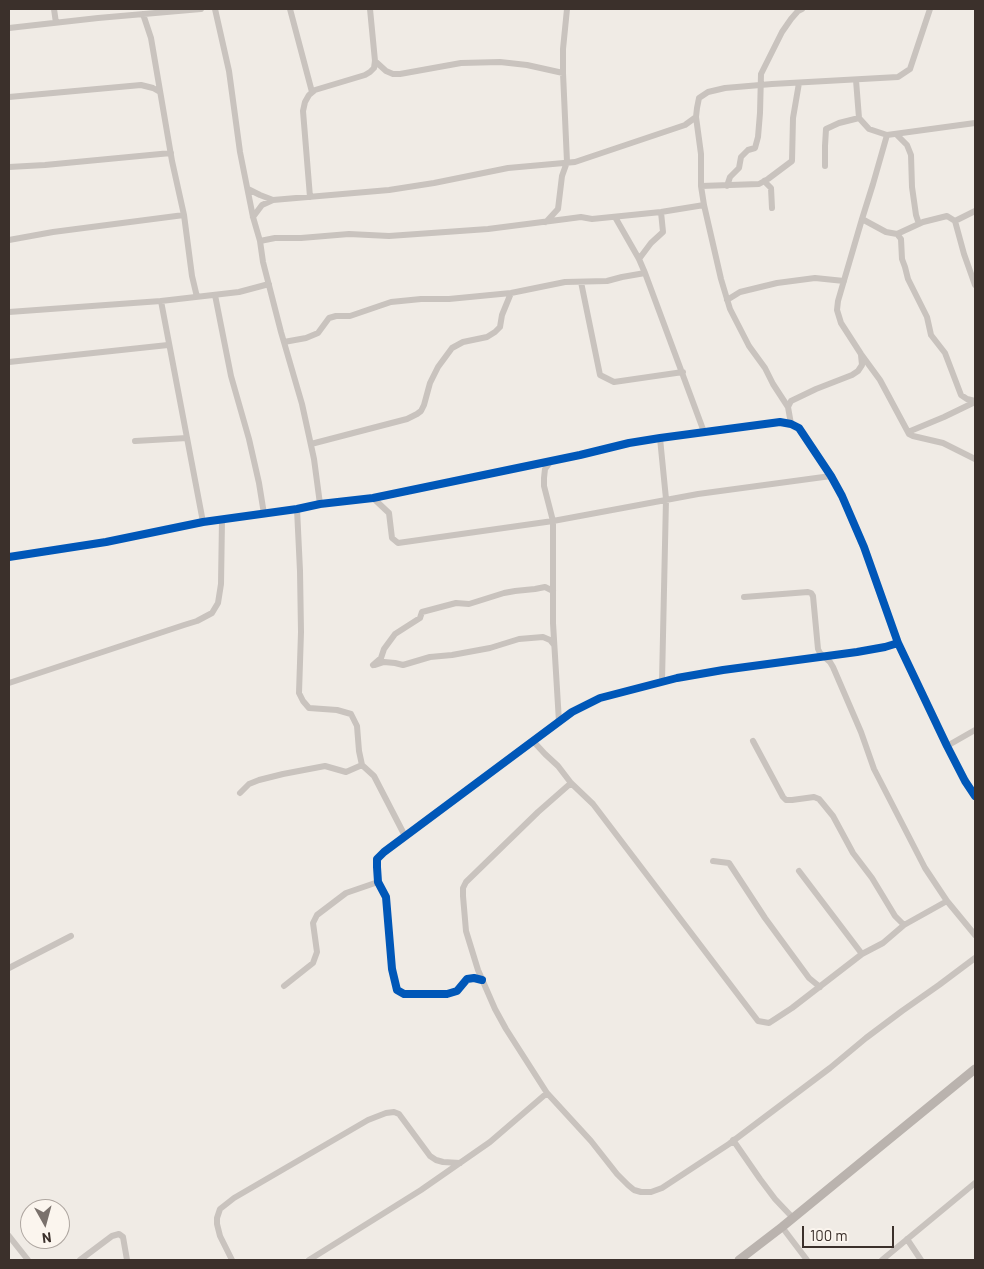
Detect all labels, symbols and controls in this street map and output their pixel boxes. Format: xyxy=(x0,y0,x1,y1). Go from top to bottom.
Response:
north arrow xyxy=(20,1199,70,1249)
scale bar xyxy=(804,1216,896,1248)
text: 100 m xyxy=(810,1226,848,1244)
text: N xyxy=(41,1229,52,1247)

